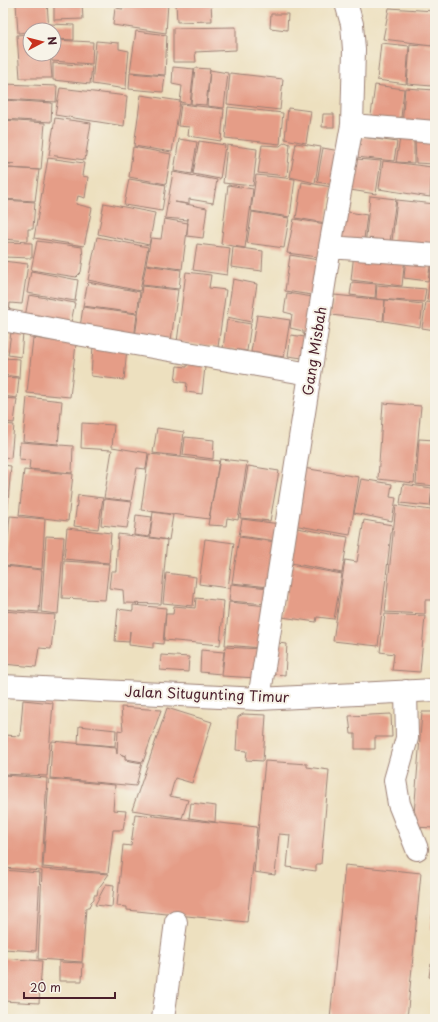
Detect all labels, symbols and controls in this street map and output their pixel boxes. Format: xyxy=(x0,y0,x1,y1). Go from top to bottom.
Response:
north arrow xyxy=(22,22,62,62)
text: N xyxy=(43,35,61,46)
street label: Gang Misbah xyxy=(297,305,331,397)
street label: Jalan Situgunting Timur xyxy=(124,681,290,707)
scale bar xyxy=(24,974,115,1000)
text: 20 m xyxy=(30,978,61,996)

